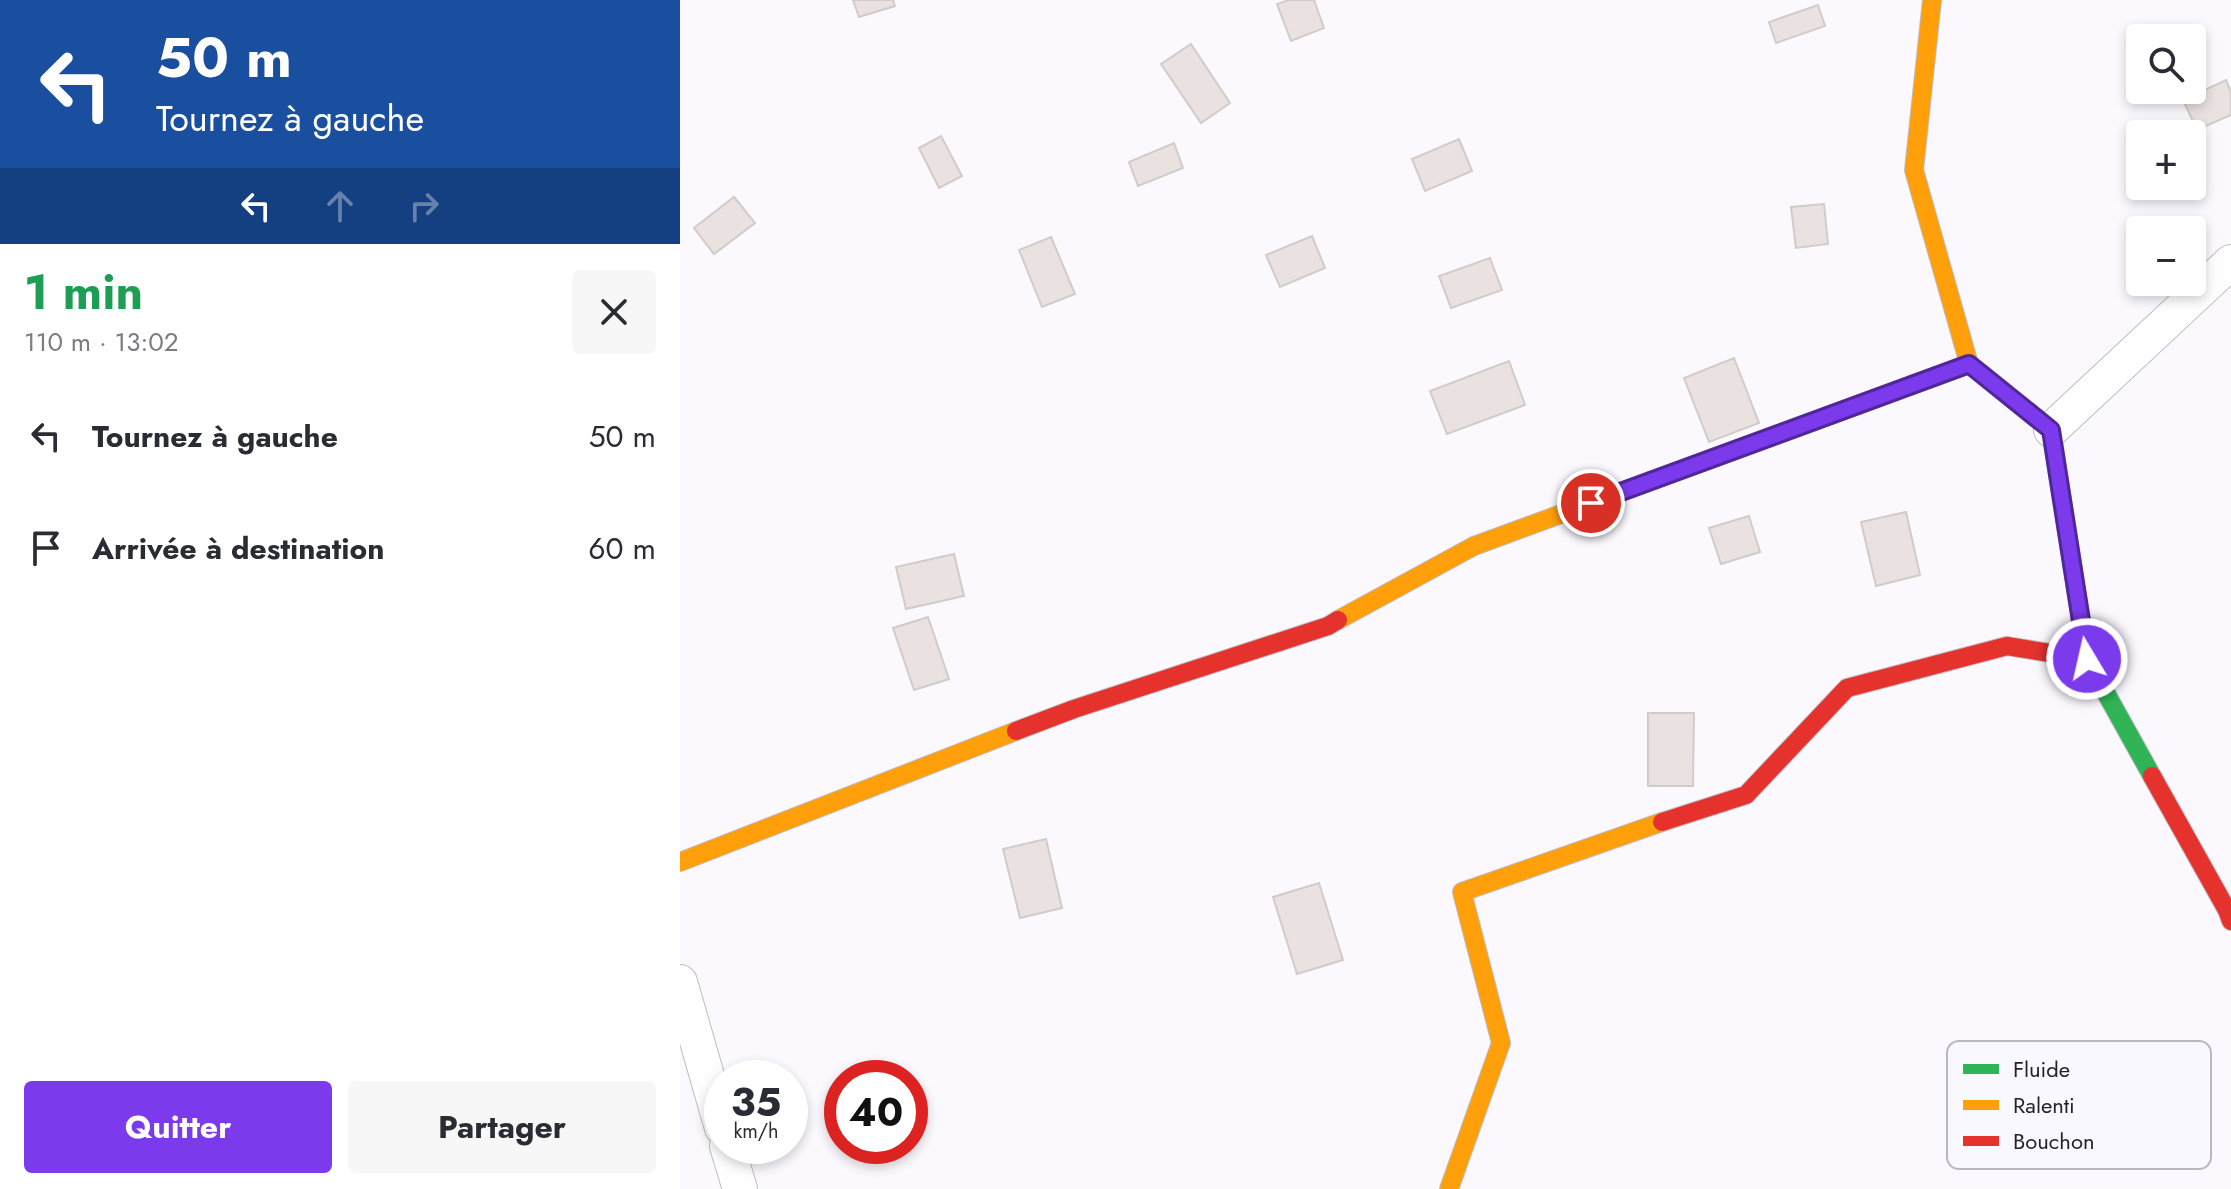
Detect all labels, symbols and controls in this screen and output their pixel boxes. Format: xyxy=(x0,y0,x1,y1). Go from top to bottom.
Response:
text: 50 m xyxy=(156,17,292,98)
map controls xyxy=(2126,24,2206,296)
button: search xyxy=(2126,24,2206,104)
icon: left xyxy=(24,32,128,136)
text: Tournez à gauche xyxy=(156,92,424,144)
button: + xyxy=(2126,120,2206,200)
icon: left xyxy=(234,184,278,228)
icon: ahead xyxy=(318,184,362,228)
icon: right xyxy=(402,184,446,228)
button: − xyxy=(2126,216,2206,296)
text: 1 min xyxy=(24,258,143,327)
button: close xyxy=(572,270,656,354)
text: 110 m · 13:02 xyxy=(24,323,179,361)
icon: left xyxy=(24,414,68,458)
text: Tournez à gauche xyxy=(92,415,338,458)
text: 50 m xyxy=(589,415,656,458)
pin xyxy=(1557,469,1625,537)
icon: arrive xyxy=(1569,481,1613,525)
icon: arrive xyxy=(24,526,68,570)
text: Arrivée à destination xyxy=(92,527,384,570)
text: 60 m xyxy=(588,527,656,570)
position arrow xyxy=(2045,617,2129,701)
legend xyxy=(1947,1041,2211,1169)
text: Fluide xyxy=(2013,1053,2070,1085)
speed limit sign: 40 xyxy=(824,1060,928,1164)
text: 35 xyxy=(731,1073,781,1131)
button: Quitter xyxy=(24,1081,332,1173)
button: Partager xyxy=(348,1081,656,1173)
text: Ralenti xyxy=(2013,1089,2075,1121)
text: km/h xyxy=(733,1117,779,1146)
text: Bouchon xyxy=(2013,1125,2094,1157)

